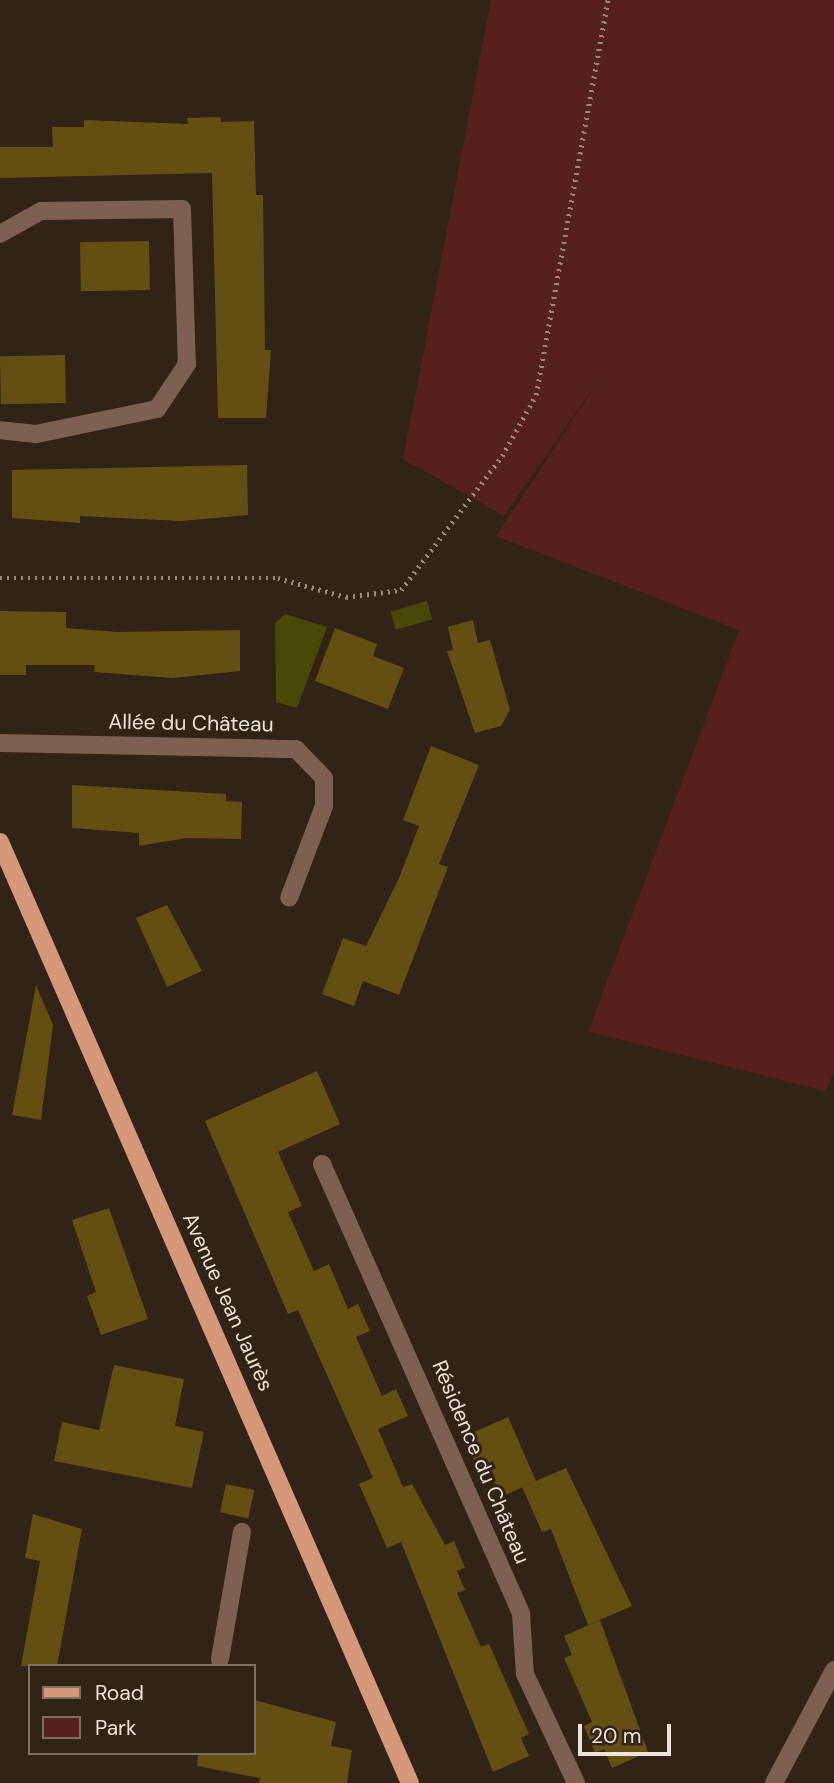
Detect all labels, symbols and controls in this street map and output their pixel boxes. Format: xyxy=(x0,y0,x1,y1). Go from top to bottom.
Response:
street label: Allée du Château xyxy=(108,709,274,737)
street label: Avenue Jean Jaurès xyxy=(177,1209,279,1395)
street label: Résidence du Château xyxy=(427,1357,535,1567)
legend xyxy=(28,1664,256,1755)
text: Road xyxy=(95,1679,144,1707)
scale bar xyxy=(582,1710,675,1754)
text: Park xyxy=(95,1714,136,1742)
text: 20 m xyxy=(591,1722,642,1750)

